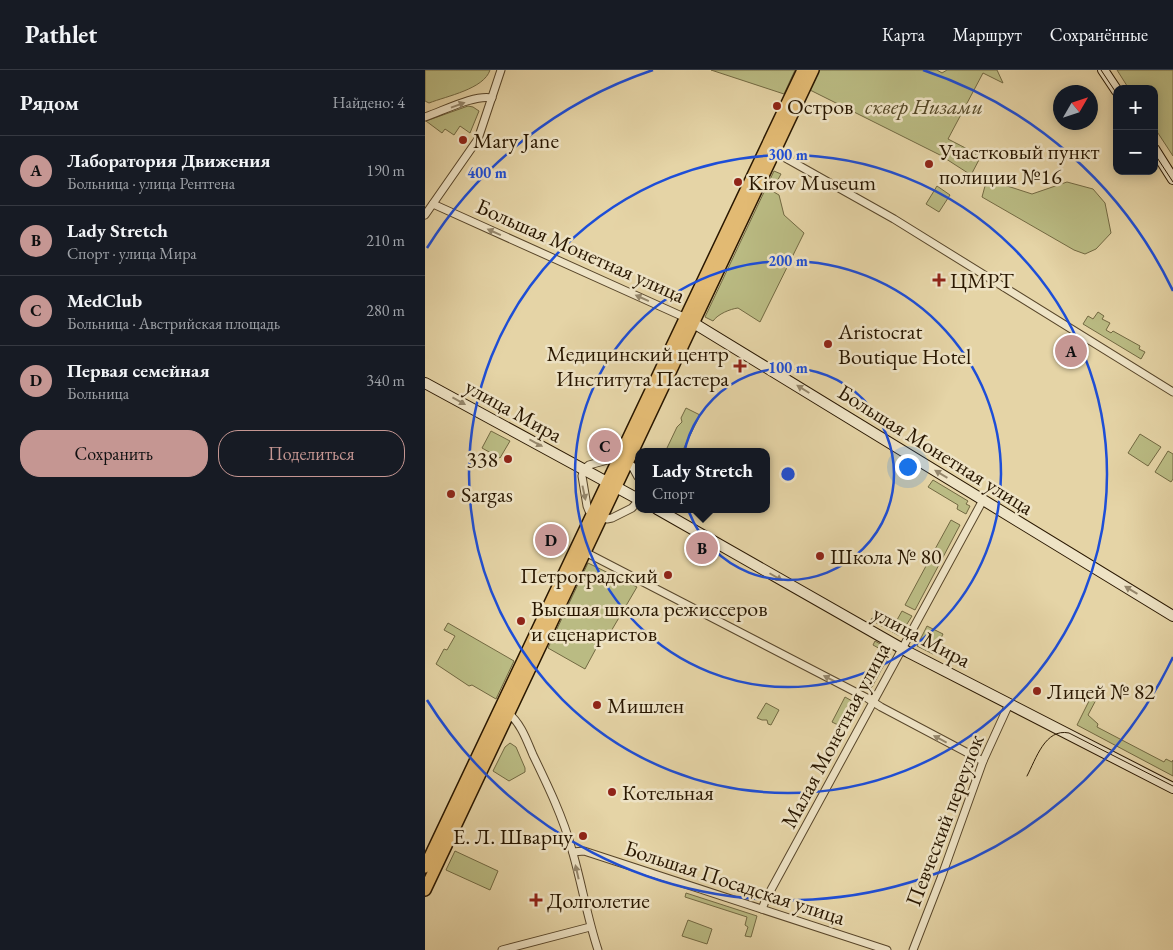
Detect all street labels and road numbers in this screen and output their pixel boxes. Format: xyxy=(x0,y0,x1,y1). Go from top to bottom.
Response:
street label: Большая Монетная улица xyxy=(472,191,690,310)
street label: улица Мира xyxy=(460,372,568,449)
street label: Большая Монетная улица xyxy=(832,377,1039,522)
street label: улица Мира xyxy=(868,599,976,674)
street label: Малая Монетная улица xyxy=(774,637,897,833)
street label: Певческий переулок xyxy=(898,730,991,910)
street label: Большая Посадская улица xyxy=(621,833,849,932)

